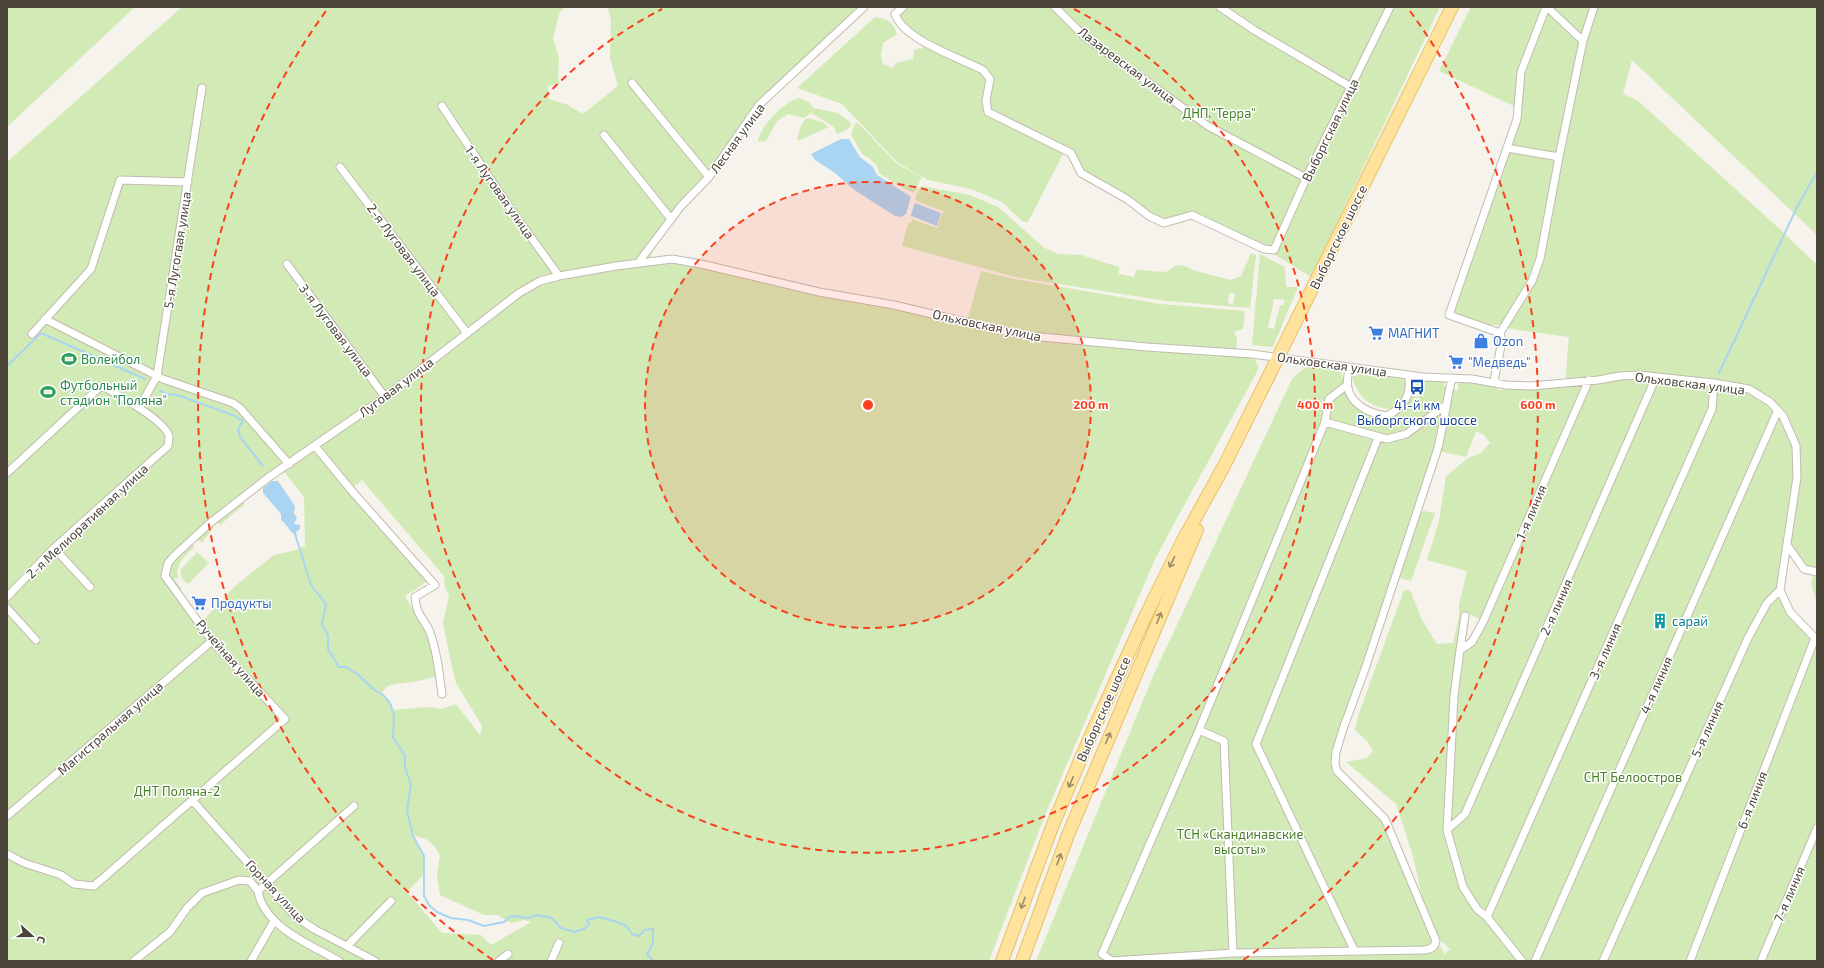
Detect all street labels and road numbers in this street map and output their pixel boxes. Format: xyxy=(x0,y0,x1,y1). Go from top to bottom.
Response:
street label: Лазаревская улица xyxy=(1075,23,1179,107)
street label: Выборгская улица xyxy=(1298,76,1362,184)
street label: Лесная улица xyxy=(706,100,768,176)
street label: 1-я Луговая улица xyxy=(462,142,538,242)
street label: Выборгское шоссе xyxy=(1306,182,1370,292)
street label: 5-я Лугогвая улица xyxy=(160,190,194,310)
street label: 2-я Луговая улица xyxy=(364,200,444,300)
street label: 3-я Луговая улица xyxy=(296,280,376,380)
street label: Ольховская улица xyxy=(931,306,1043,344)
street label: Ольховская улица xyxy=(1276,348,1388,380)
street label: Луговая улица xyxy=(356,354,436,420)
street label: Ольховская улица xyxy=(1634,368,1746,398)
street label: 2-я Мелиоративная улица xyxy=(23,460,151,582)
street label: 1-я линия xyxy=(1512,482,1550,542)
street label: 2-я линия xyxy=(1536,576,1576,638)
street label: Ручейная улица xyxy=(193,616,269,700)
street label: 3-я линия xyxy=(1585,620,1625,682)
street label: Выборгское шоссе xyxy=(1073,654,1133,764)
street label: 4-я линия xyxy=(1636,654,1676,716)
street label: Магистральная улица xyxy=(54,678,166,778)
street label: 5-я линия xyxy=(1687,698,1727,760)
street label: 6-я линия xyxy=(1734,769,1770,831)
street label: Горная улица xyxy=(243,856,309,926)
street label: 7-я линия xyxy=(1770,864,1808,924)

